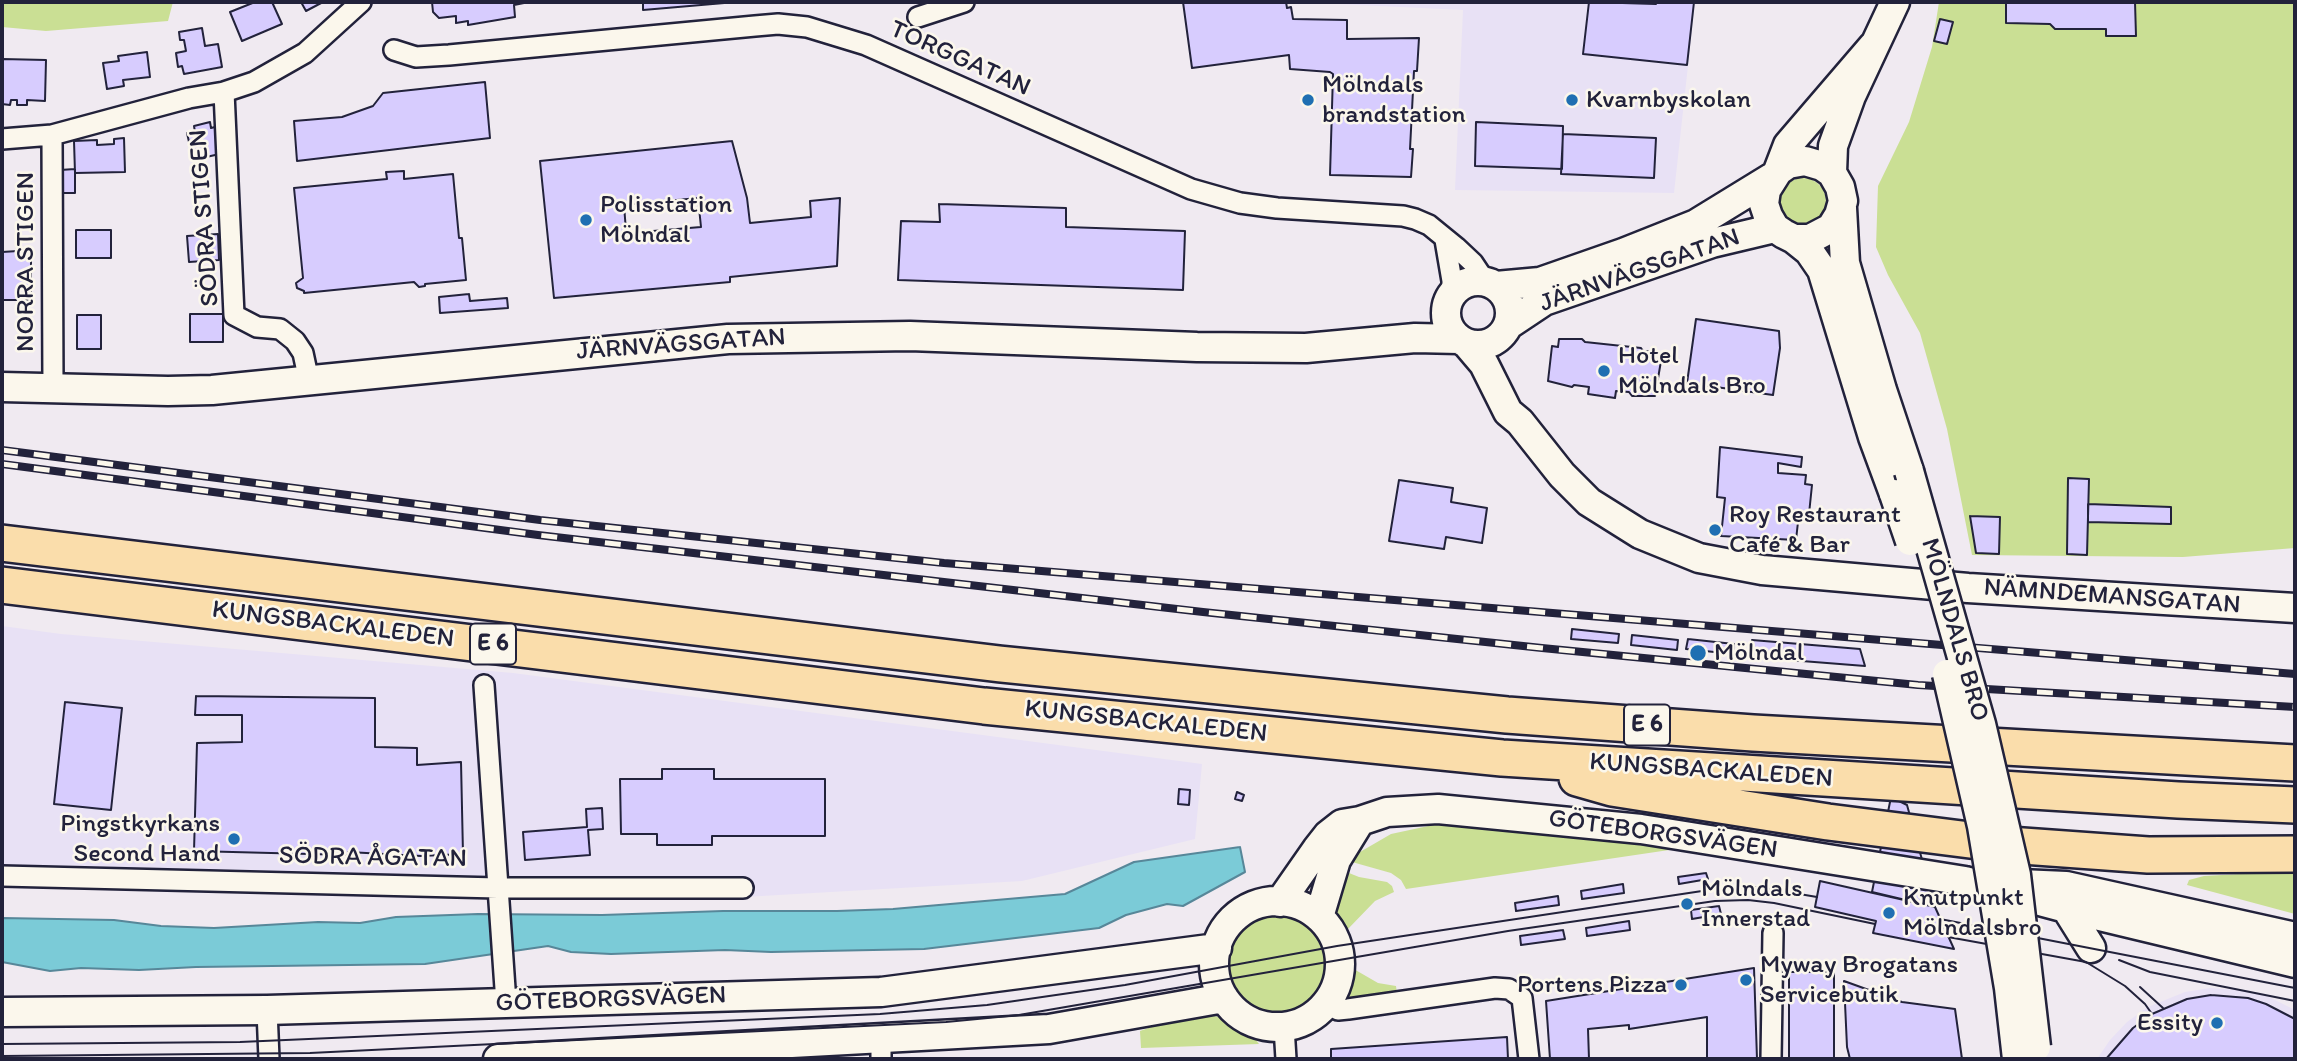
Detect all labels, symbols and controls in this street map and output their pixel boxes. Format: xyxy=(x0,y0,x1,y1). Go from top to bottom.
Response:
street label: TORGGATAN xyxy=(885,14,1035,104)
place label: Mölndals brandstation xyxy=(1322,69,1466,130)
place label: Kvarnbyskolan xyxy=(1586,84,1751,116)
marker: Mölndals brandstation xyxy=(1300,92,1316,108)
marker: Kvarnbyskolan xyxy=(1564,92,1580,108)
street label: SÖDRA STIGEN xyxy=(183,128,227,308)
street label: NORRA STIGEN xyxy=(10,172,42,352)
place label: Polisstation Mölndal xyxy=(600,189,732,250)
marker: Polisstation Mölndal xyxy=(578,212,594,228)
street label: JÄRNVÄGSGATAN xyxy=(1536,222,1744,320)
street label: JÄRNVÄGSGATAN xyxy=(575,322,787,368)
place label: Hotel Mölndals Bro xyxy=(1618,340,1766,402)
marker: Hotel Mölndals Bro xyxy=(1596,363,1612,379)
place label: Roy Restaurant Café & Bar xyxy=(1729,499,1901,560)
marker: Roy Restaurant Café & Bar xyxy=(1707,522,1723,538)
street label: MÖLNDALS BRO xyxy=(1913,535,1995,725)
street label: NÄMNDEMANSGATAN xyxy=(1983,572,2241,622)
street label: KUNGSBACKALEDEN xyxy=(210,595,456,655)
road number: E 6 xyxy=(470,624,516,664)
place label: Mölndal xyxy=(1714,637,1804,669)
marker: Mölndal xyxy=(1688,643,1708,663)
street label: KUNGSBACKALEDEN xyxy=(1023,694,1269,750)
road number: E 6 xyxy=(1624,704,1670,746)
street label: KUNGSBACKALEDEN xyxy=(1588,747,1834,795)
street label: GÖTEBORGSVÄGEN xyxy=(1547,803,1779,867)
place label: Pingstkyrkans Second Hand xyxy=(60,808,220,870)
marker: Pingstkyrkans Second Hand xyxy=(226,831,242,847)
street label: SÖDRA ÅGATAN xyxy=(279,841,467,875)
place label: Mölndals Innerstad xyxy=(1701,873,1810,934)
place label: Knutpunkt Mölndalsbro xyxy=(1903,882,2042,944)
marker: Mölndals Innerstad xyxy=(1679,896,1695,912)
marker: Knutpunkt Mölndalsbro xyxy=(1881,905,1897,921)
place label: Myway Brogatans Servicebutik xyxy=(1760,949,1958,1010)
place label: Portens Pizza xyxy=(1517,969,1667,1001)
marker: Myway Brogatans Servicebutik xyxy=(1738,972,1754,988)
marker: Portens Pizza xyxy=(1673,977,1689,993)
street label: GÖTEBORGSVÄGEN xyxy=(495,980,727,1020)
place label: Essity xyxy=(2137,1007,2203,1039)
marker: Essity xyxy=(2209,1015,2225,1031)

